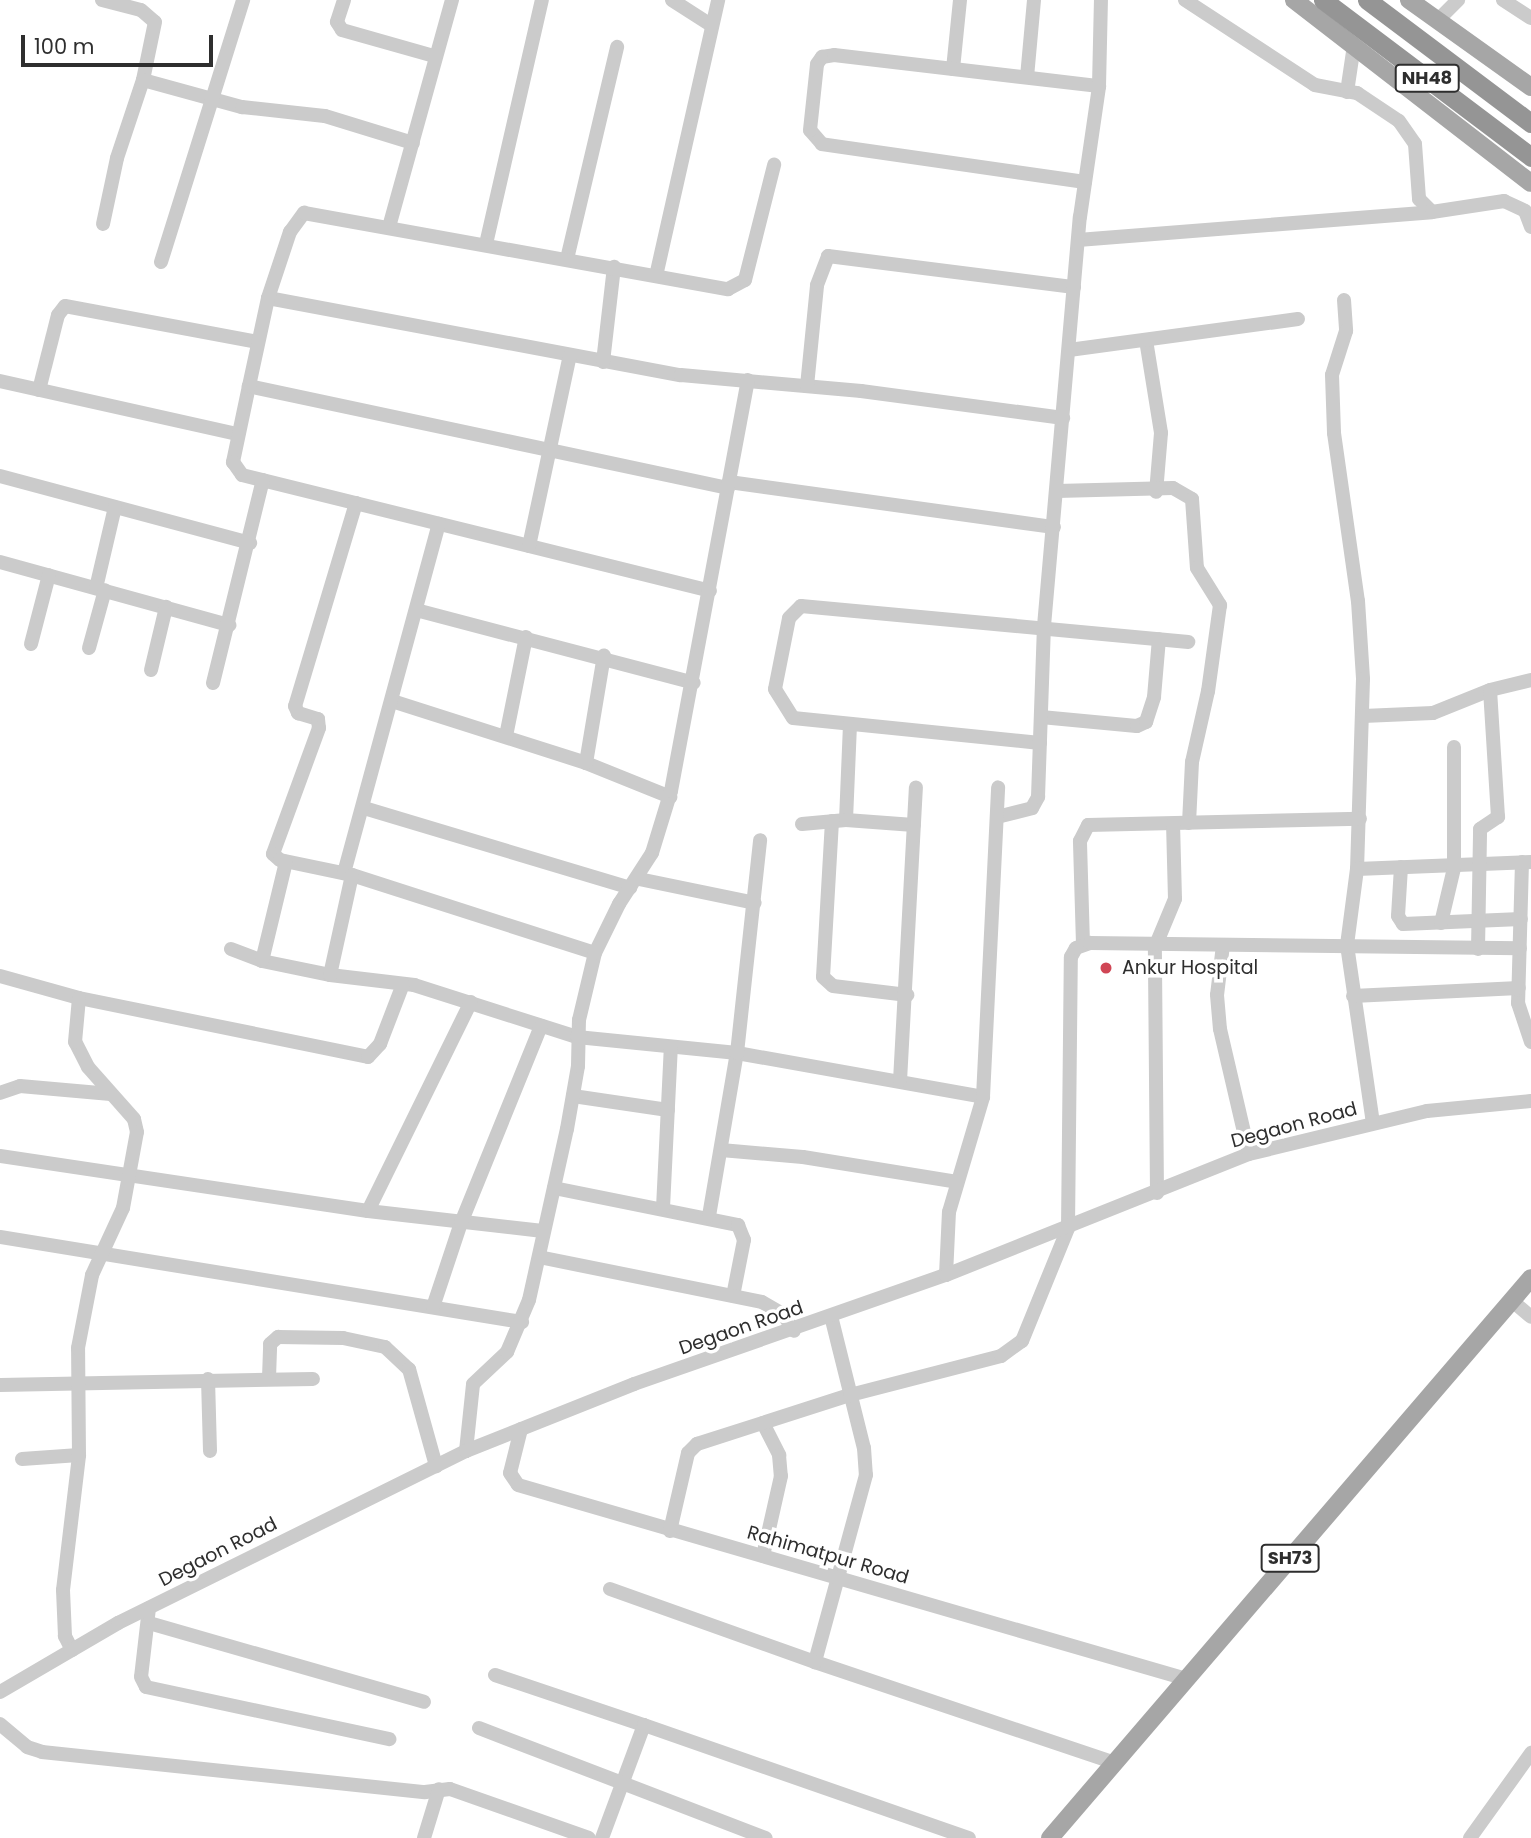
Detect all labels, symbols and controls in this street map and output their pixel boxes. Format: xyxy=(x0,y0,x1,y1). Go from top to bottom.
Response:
scale bar xyxy=(24,21,217,65)
text: 100 m xyxy=(34,32,94,61)
road number: NH48 xyxy=(1394,64,1460,92)
place label: Ankur Hospital xyxy=(1122,957,1258,979)
marker: Ankur Hospital xyxy=(1096,958,1116,978)
street label: Degaon Road xyxy=(1228,1097,1360,1153)
street label: Degaon Road xyxy=(676,1296,806,1360)
street label: Degaon Road xyxy=(155,1512,281,1592)
street label: Rahimatpur Road xyxy=(745,1521,911,1589)
road number: SH73 xyxy=(1260,1544,1320,1573)

